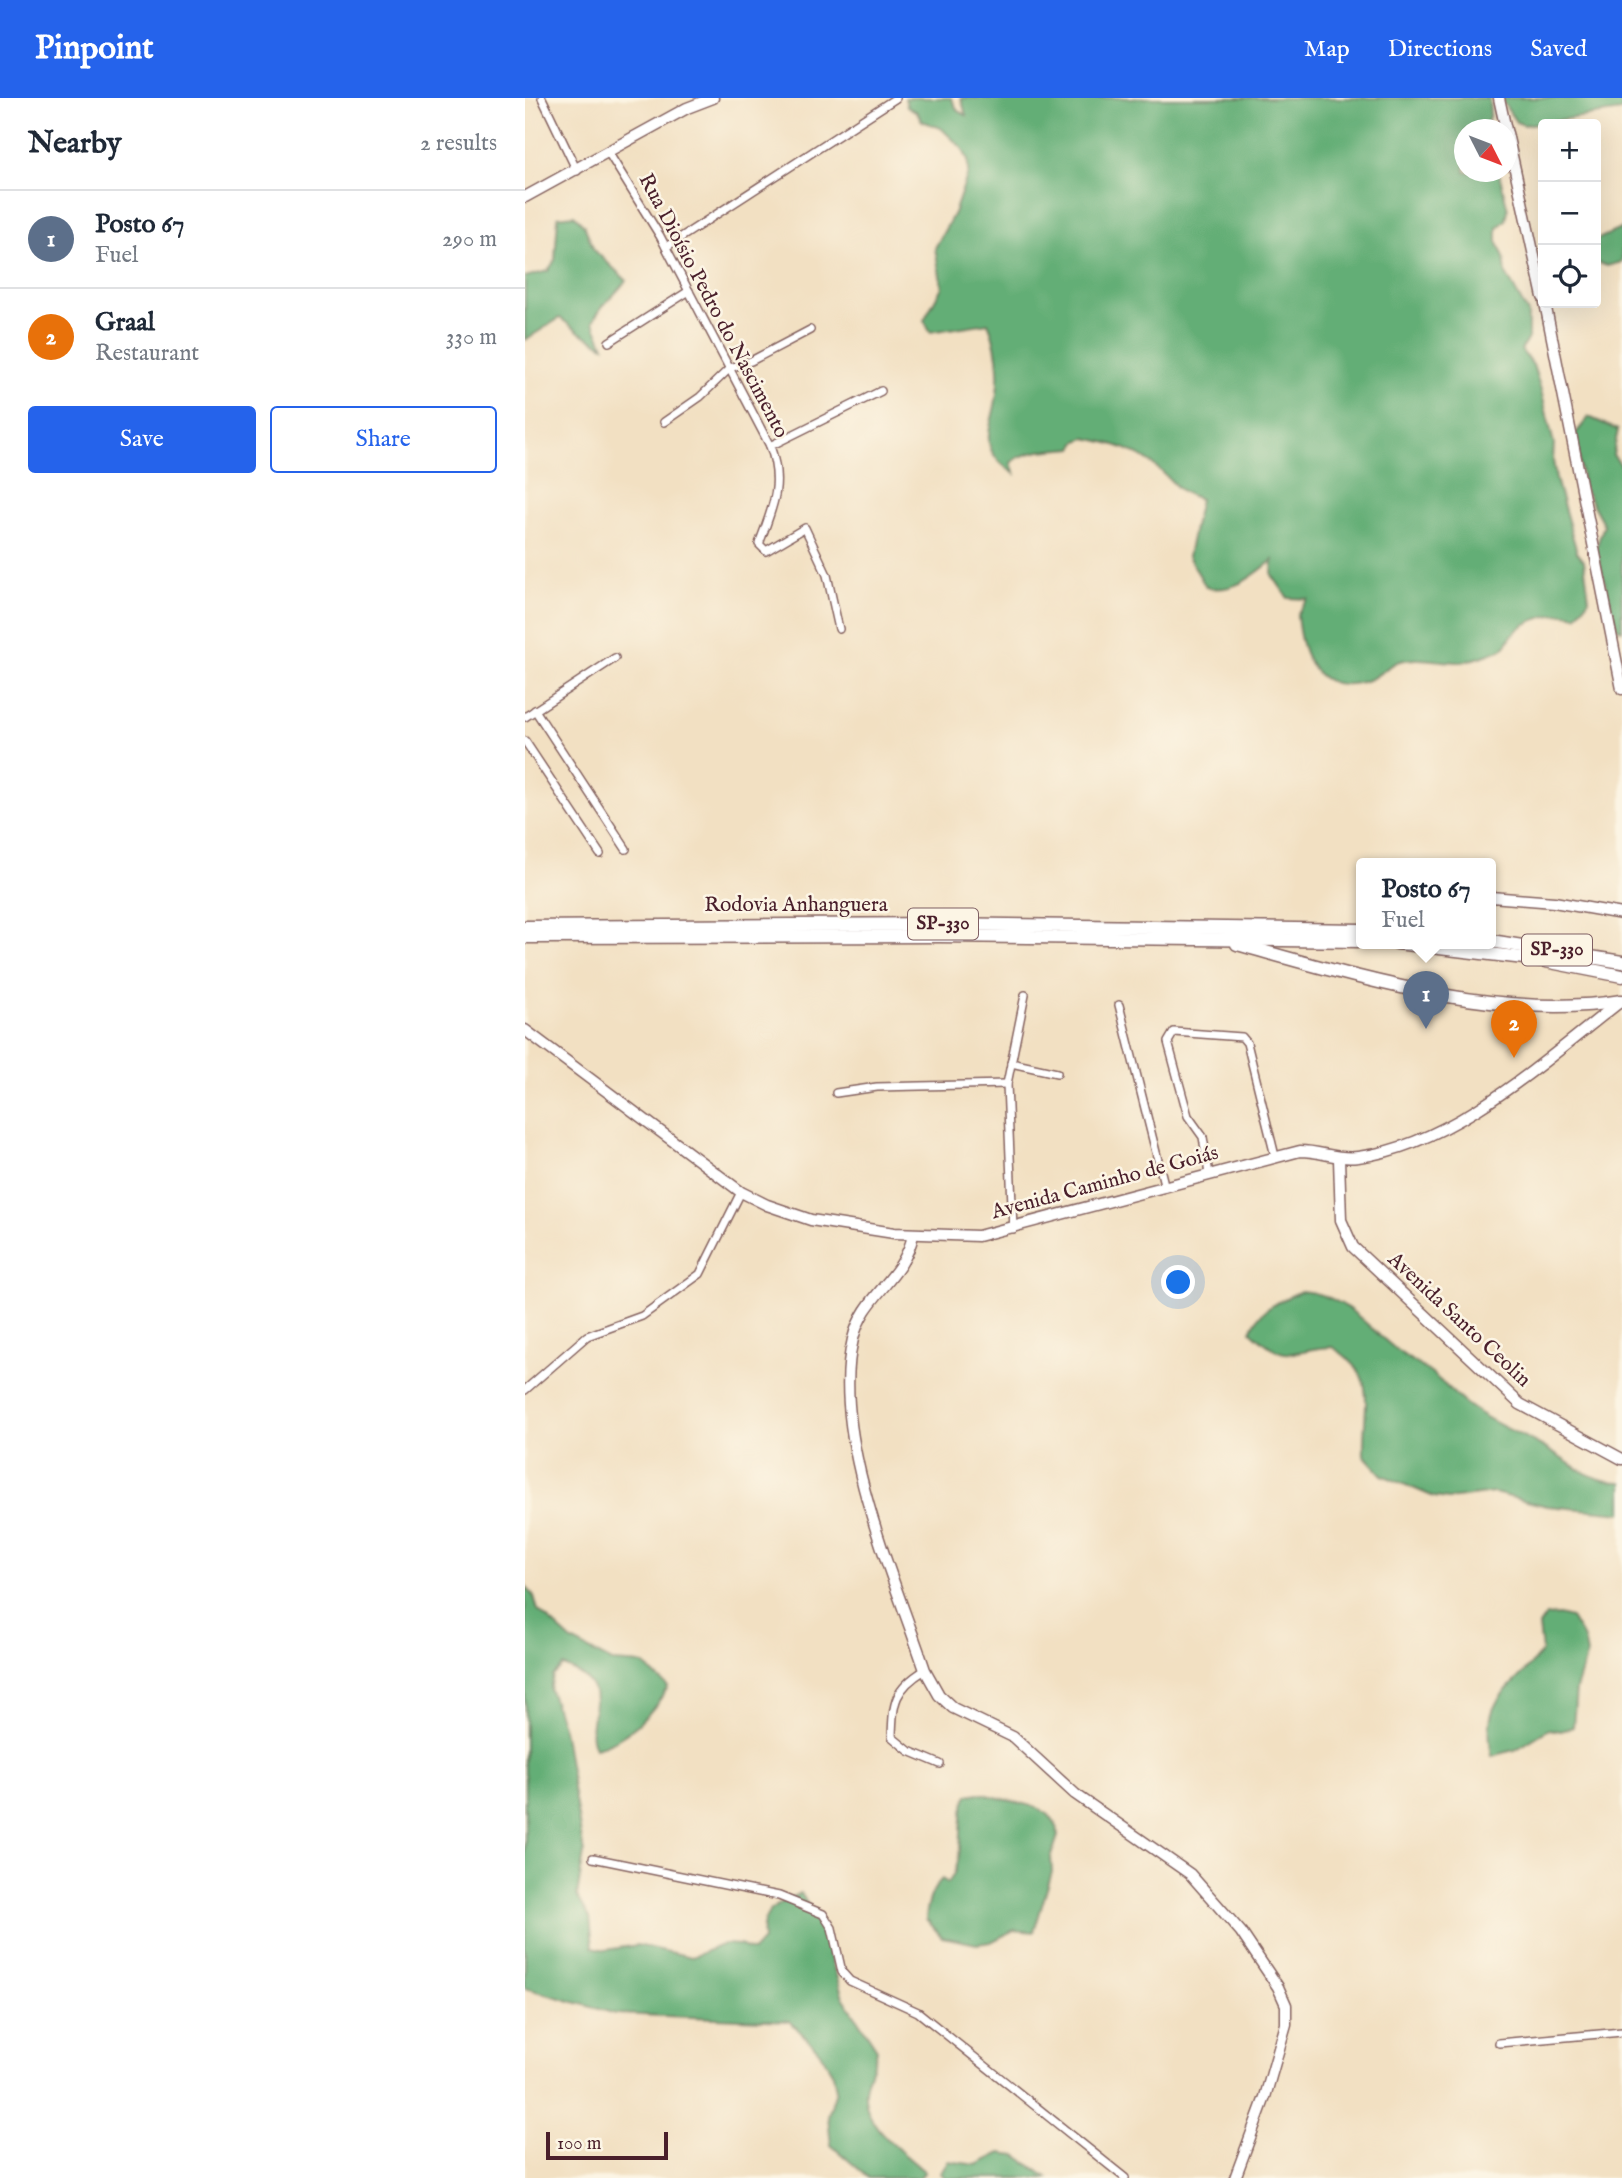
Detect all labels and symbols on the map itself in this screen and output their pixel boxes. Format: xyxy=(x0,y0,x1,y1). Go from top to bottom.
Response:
north arrow xyxy=(1454,119,1517,182)
street label: Rua Dioísio Pedro do Nascimento xyxy=(632,169,794,443)
street label: Rodovia Anhanguera xyxy=(704,892,889,919)
road number: SP-330 xyxy=(908,908,978,940)
road number: SP-330 xyxy=(1522,934,1592,965)
pin: 1 xyxy=(1403,971,1449,1029)
pin: 2 xyxy=(1491,1000,1537,1058)
street label: Avenida Caminho de Goiás xyxy=(988,1140,1221,1227)
street label: Avenida Santo Ceolin xyxy=(1381,1246,1536,1394)
your location xyxy=(1161,1265,1195,1299)
scale bar xyxy=(546,2129,669,2161)

